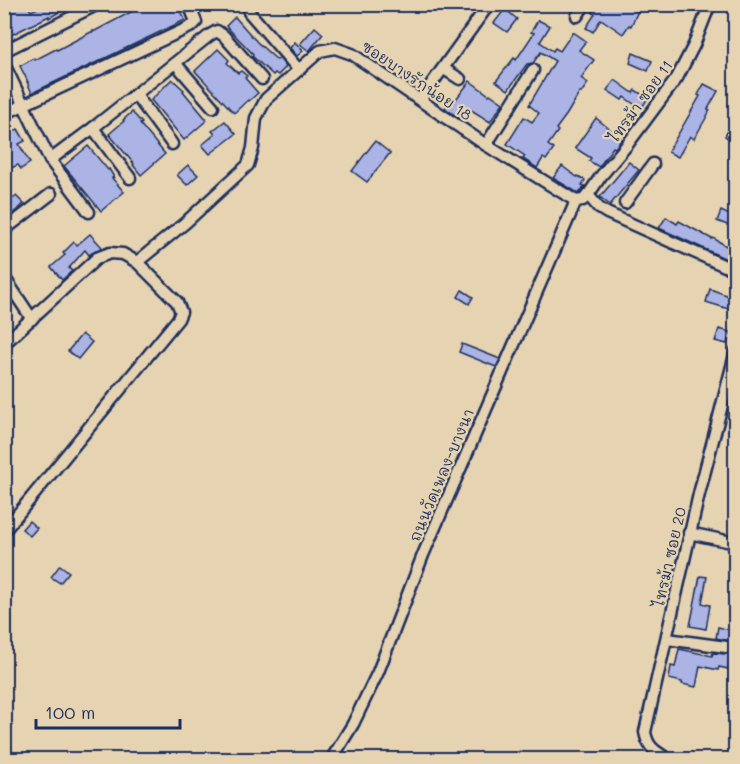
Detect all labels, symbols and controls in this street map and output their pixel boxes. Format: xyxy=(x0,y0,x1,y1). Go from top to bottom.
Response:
street label: ซอยบางรักน้อย 18 xyxy=(358,36,476,124)
street label: ไทรม้า ซอย 11 xyxy=(602,56,677,148)
street label: ถนนวัดเพลง-บางนา xyxy=(403,405,478,545)
street label: ไทรม้า ซอย 20 xyxy=(647,505,690,611)
scale bar xyxy=(36,692,180,730)
text: 100 m xyxy=(45,700,95,724)

